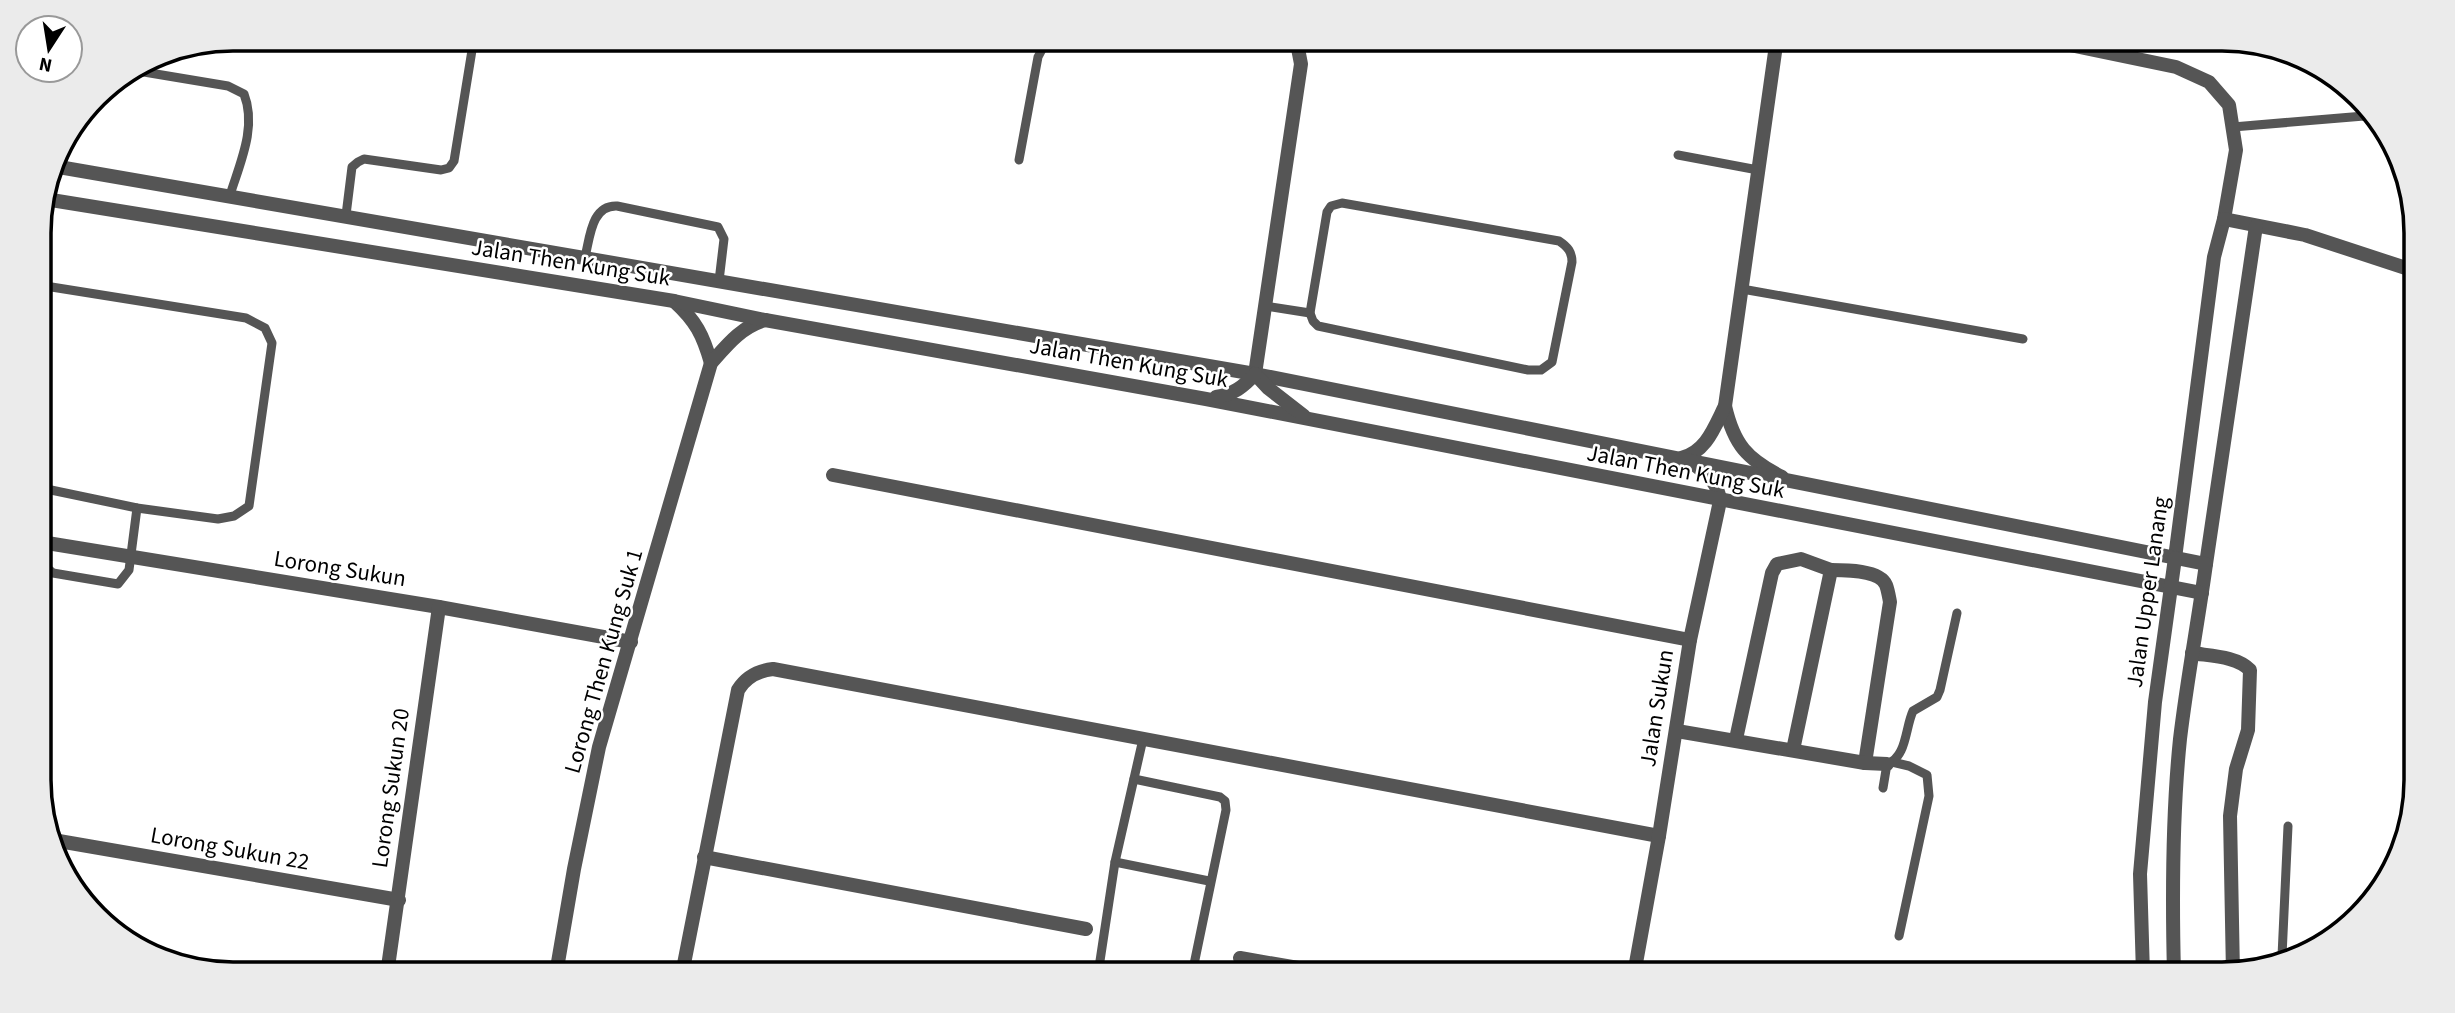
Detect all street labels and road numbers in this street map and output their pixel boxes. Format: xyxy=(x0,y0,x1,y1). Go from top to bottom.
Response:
street label: Jalan Then Kung Suk xyxy=(469,230,673,295)
street label: Jalan Then Kung Suk xyxy=(1027,329,1231,396)
street label: Jalan Then Kung Suk xyxy=(1584,436,1788,507)
street label: Jalan Upper Lanang xyxy=(2118,494,2177,690)
street label: Lorong Sukun xyxy=(271,542,408,595)
street label: Lorong Then Kung Suk 1 xyxy=(556,545,651,777)
street label: Jalan Sukun xyxy=(1631,647,1682,769)
street label: Lorong Sukun 20 xyxy=(363,706,418,870)
street label: Lorong Sukun 22 xyxy=(148,818,312,879)

